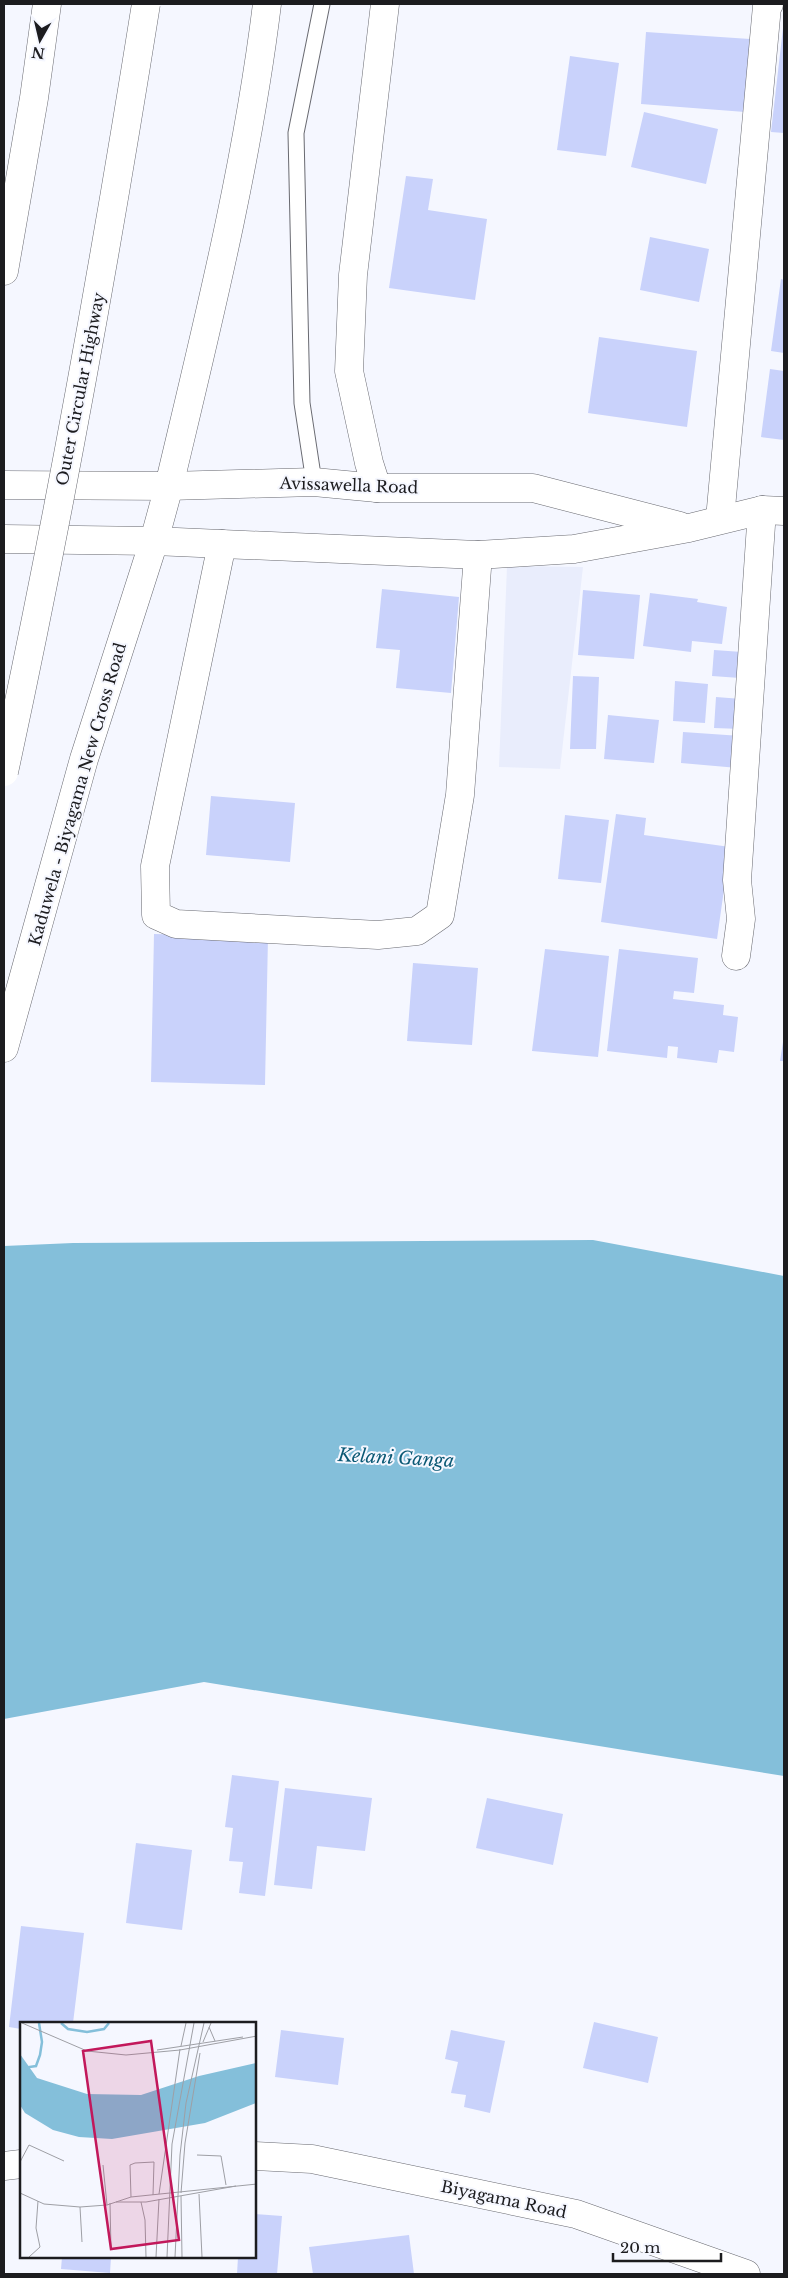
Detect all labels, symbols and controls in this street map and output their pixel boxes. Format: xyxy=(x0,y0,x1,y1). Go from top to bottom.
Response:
north arrow xyxy=(15,15,65,65)
text: N xyxy=(30,43,46,63)
street label: Outer Circular Highway xyxy=(51,290,109,487)
street label: Avissawella Road xyxy=(278,473,419,497)
street label: Kaduwela - Biyagama New Cross Road xyxy=(24,640,130,948)
water label: Kelani Ganga xyxy=(336,1444,455,1472)
inset map xyxy=(20,2022,256,2258)
street label: Biyagama Road xyxy=(439,2176,569,2222)
scale bar xyxy=(613,2230,720,2262)
text: 20 m xyxy=(620,2238,660,2257)

